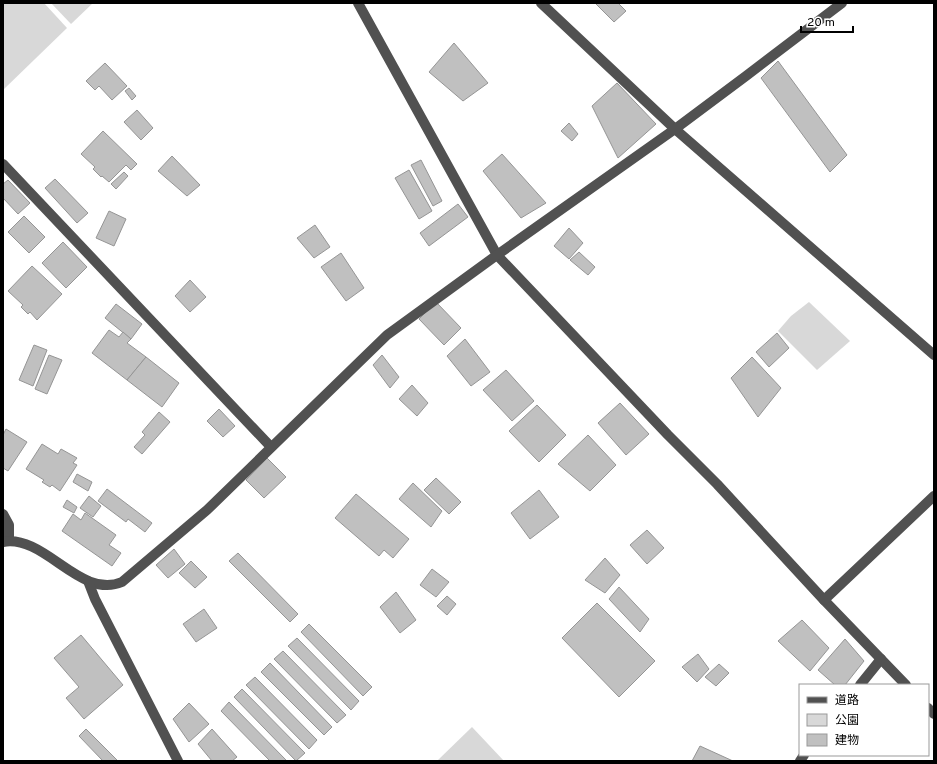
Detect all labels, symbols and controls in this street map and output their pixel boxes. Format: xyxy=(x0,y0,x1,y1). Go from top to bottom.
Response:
scale bar xyxy=(801,8,853,34)
text: 20 m xyxy=(807,15,835,31)
legend xyxy=(799,684,929,756)
text: 道路 xyxy=(835,693,859,709)
text: 公園 xyxy=(835,713,859,729)
text: 建物 xyxy=(835,733,859,749)

